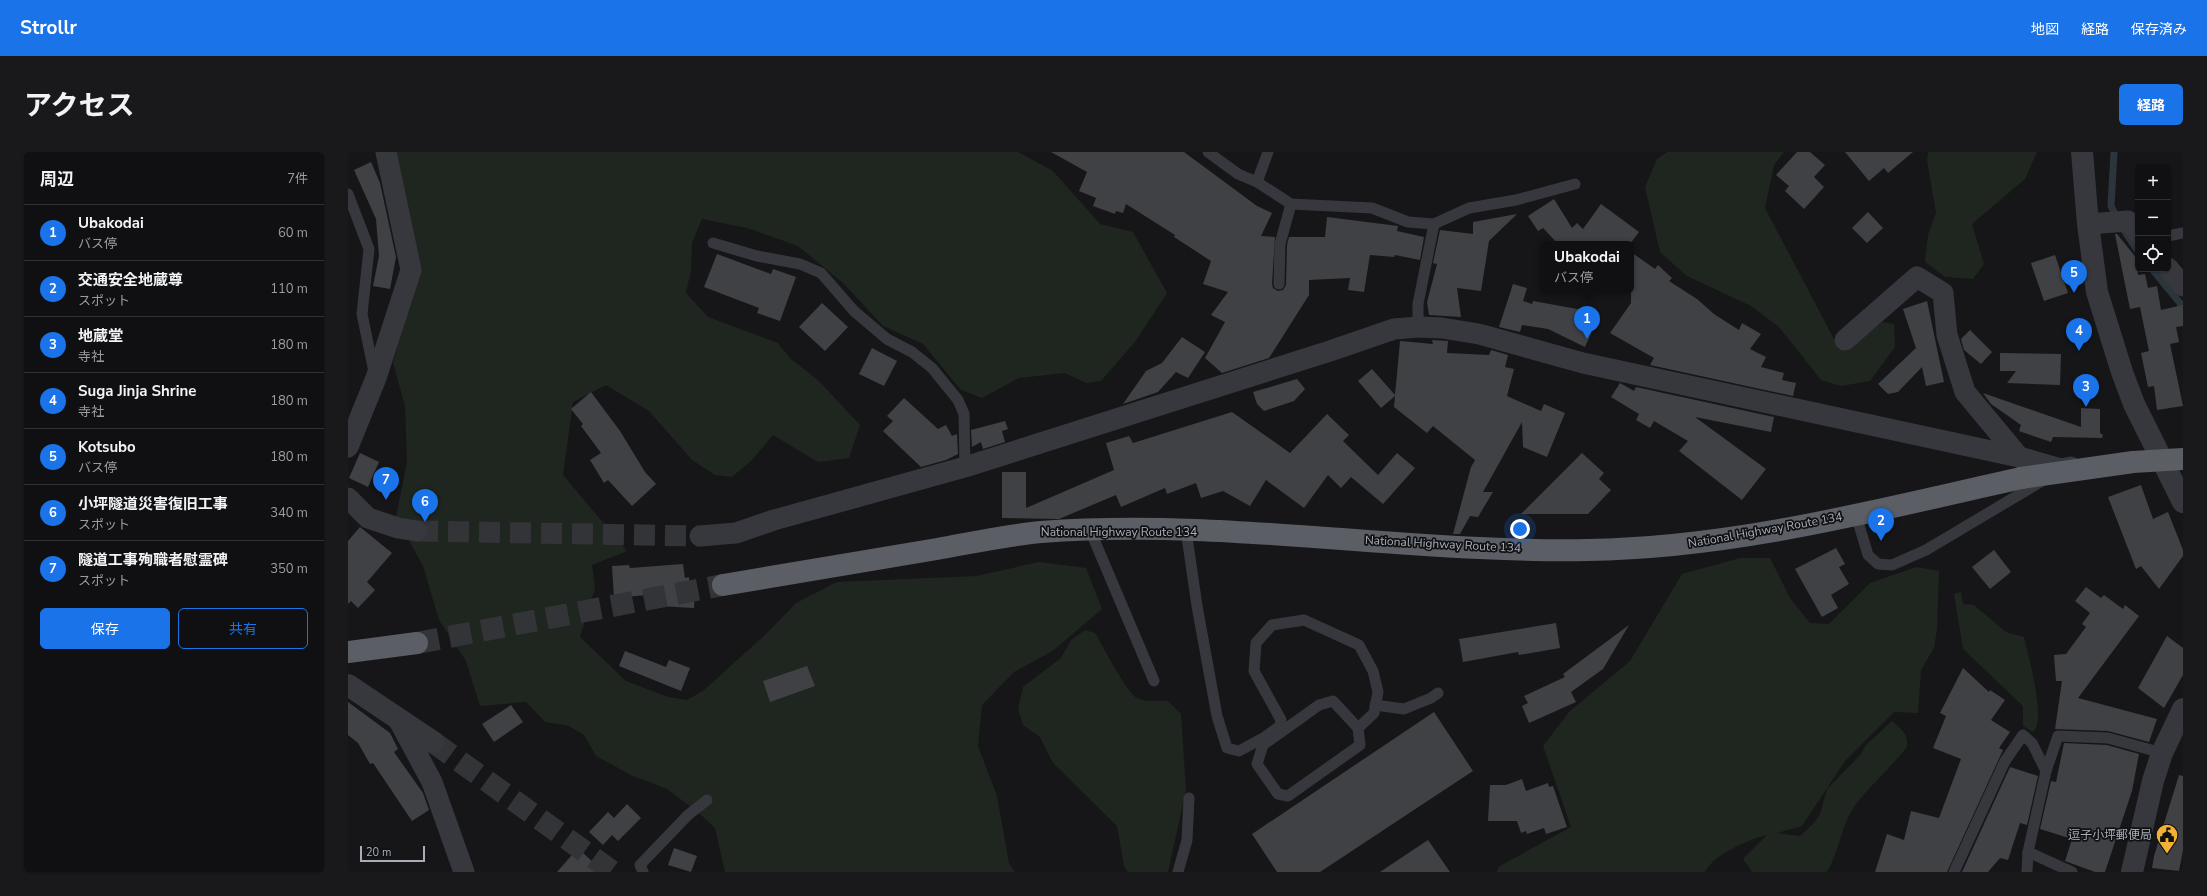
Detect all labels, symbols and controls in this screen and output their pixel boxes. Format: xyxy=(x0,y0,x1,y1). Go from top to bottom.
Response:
text: Strollr xyxy=(20,15,77,41)
text: 地図 xyxy=(2031,20,2059,39)
text: 経路 xyxy=(2081,20,2109,39)
text: 保存済み xyxy=(2131,20,2187,39)
button: 経路 xyxy=(2119,84,2183,125)
text: アクセス xyxy=(24,87,135,125)
map controls xyxy=(2135,164,2171,272)
button: + xyxy=(2135,164,2171,200)
text: 周辺 xyxy=(40,168,74,191)
text: 7件 xyxy=(287,170,308,188)
button: − xyxy=(2135,200,2171,236)
text: Ubakodai xyxy=(78,213,144,233)
text: 1 xyxy=(49,224,57,242)
text: 60 m xyxy=(278,224,308,242)
text: バス停 xyxy=(78,235,117,253)
button: locate xyxy=(2135,236,2171,272)
popup xyxy=(1540,241,1634,293)
text: Ubakodai xyxy=(1554,247,1620,267)
pin: 5 xyxy=(2061,260,2087,293)
text: バス停 xyxy=(1554,269,1593,287)
text: 交通安全地蔵尊 xyxy=(78,270,183,290)
text: 2 xyxy=(49,280,57,298)
text: 110 m xyxy=(270,280,308,298)
text: スポット xyxy=(78,292,130,310)
pin: 1 xyxy=(1574,306,1600,339)
pin: 4 xyxy=(2066,318,2092,351)
text: 地蔵堂 xyxy=(78,326,123,346)
text: 3 xyxy=(49,336,57,354)
text: 180 m xyxy=(270,336,308,354)
text: 寺社 xyxy=(78,348,104,366)
pin: 3 xyxy=(2073,374,2099,407)
text: Suga Jinja Shrine xyxy=(78,381,196,401)
text: 4 xyxy=(49,392,57,410)
text: 180 m xyxy=(270,392,308,410)
text: 寺社 xyxy=(78,403,104,421)
text: Kotsubo xyxy=(78,437,136,457)
text: 5 xyxy=(49,448,57,466)
text: 180 m xyxy=(270,448,308,466)
text: バス停 xyxy=(78,459,117,477)
pin: 7 xyxy=(373,467,399,500)
pin: 6 xyxy=(412,489,438,522)
text: 小坪隧道災害復旧工事 xyxy=(78,494,228,514)
text: 6 xyxy=(49,504,57,522)
text: 340 m xyxy=(270,504,308,522)
pin: 2 xyxy=(1868,508,1894,541)
street label: National Highway Route 134 xyxy=(1687,509,1843,551)
text: スポット xyxy=(78,516,130,534)
your location xyxy=(1510,519,1530,539)
street label: National Highway Route 134 xyxy=(1041,524,1197,540)
street label: National Highway Route 134 xyxy=(1364,532,1522,556)
text: 隧道工事殉職者慰霊碑 xyxy=(78,550,228,570)
text: 7 xyxy=(49,560,57,578)
text: 350 m xyxy=(270,560,308,578)
text: スポット xyxy=(78,572,130,590)
button: 保存 xyxy=(40,608,170,649)
button: 共有 xyxy=(178,608,308,649)
public building icon: 逗子小坪郵便局 xyxy=(2154,822,2180,855)
place label: 逗子小坪郵便局 xyxy=(2068,827,2152,843)
scale bar xyxy=(360,844,425,863)
text: 20 m xyxy=(366,845,391,860)

